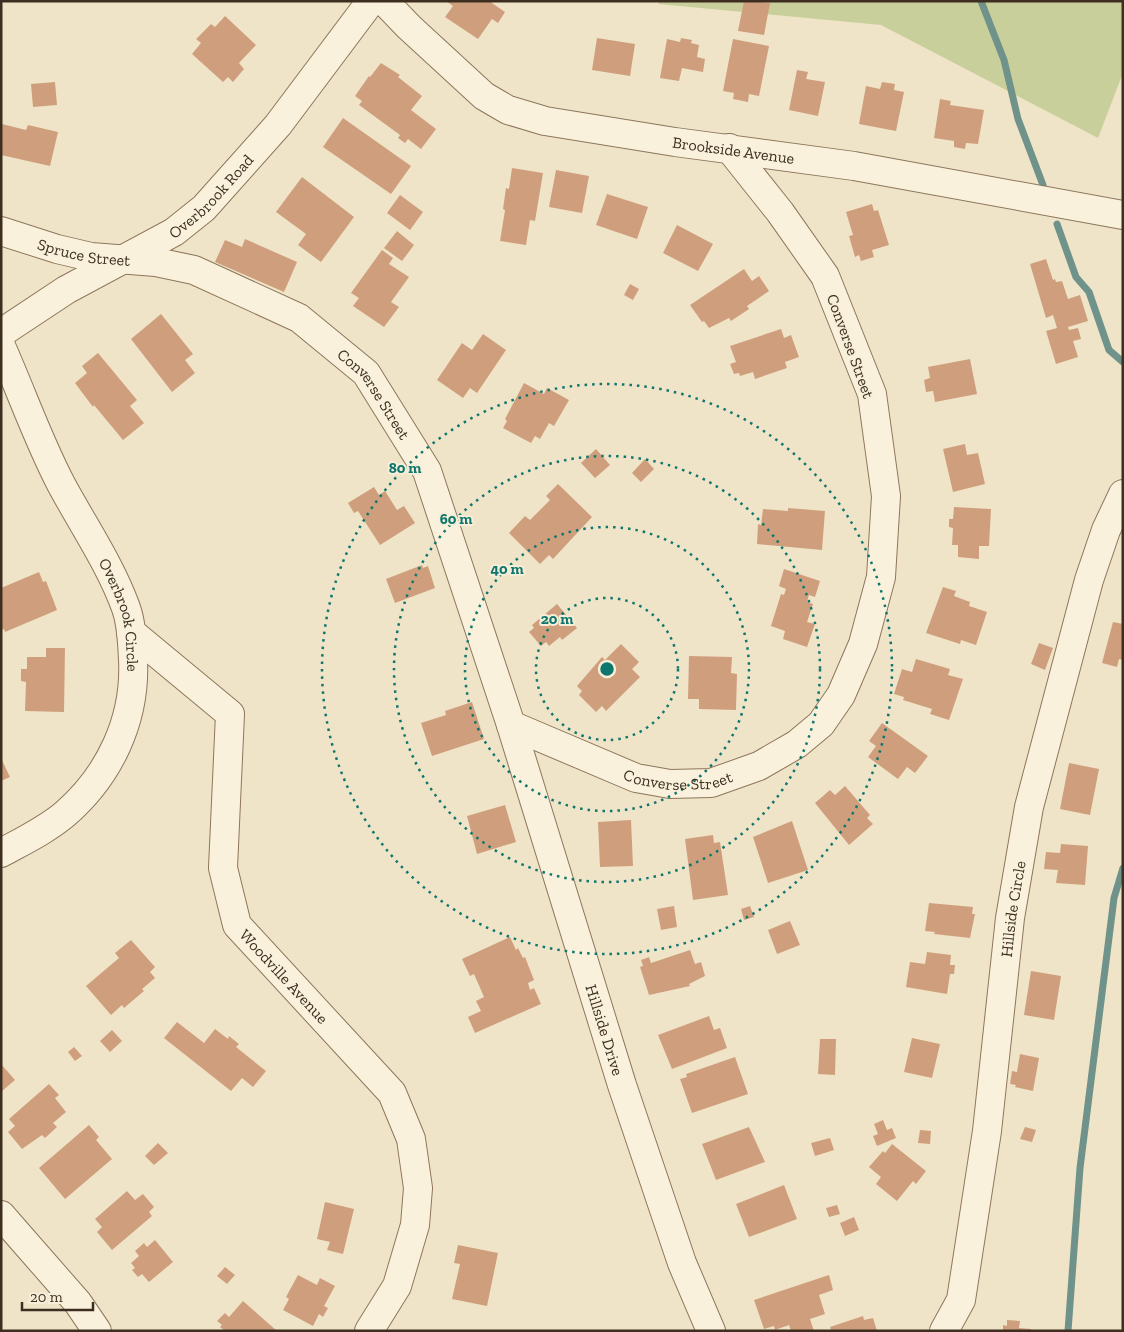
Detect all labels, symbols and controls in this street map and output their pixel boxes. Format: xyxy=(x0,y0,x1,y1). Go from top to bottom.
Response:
street label: Brookside Avenue xyxy=(671,133,796,168)
street label: Overbrook Road xyxy=(165,150,258,243)
street label: Spruce Street xyxy=(35,234,131,270)
street label: Converse Street xyxy=(823,291,878,401)
street label: Converse Street xyxy=(333,345,414,443)
text: 80 m xyxy=(389,459,421,477)
text: 60 m xyxy=(440,510,472,528)
street label: Overbrook Circle xyxy=(95,555,142,672)
text: 40 m xyxy=(490,560,524,578)
text: 20 m xyxy=(541,610,573,628)
centre of rings xyxy=(598,660,616,678)
street label: Converse Street xyxy=(620,765,735,794)
street label: Hillside Circle xyxy=(997,859,1030,958)
street label: Woodville Avenue xyxy=(236,925,332,1028)
street label: Hillside Drive xyxy=(582,982,627,1078)
scale bar xyxy=(22,1280,94,1312)
text: 20 m xyxy=(30,1288,63,1306)

